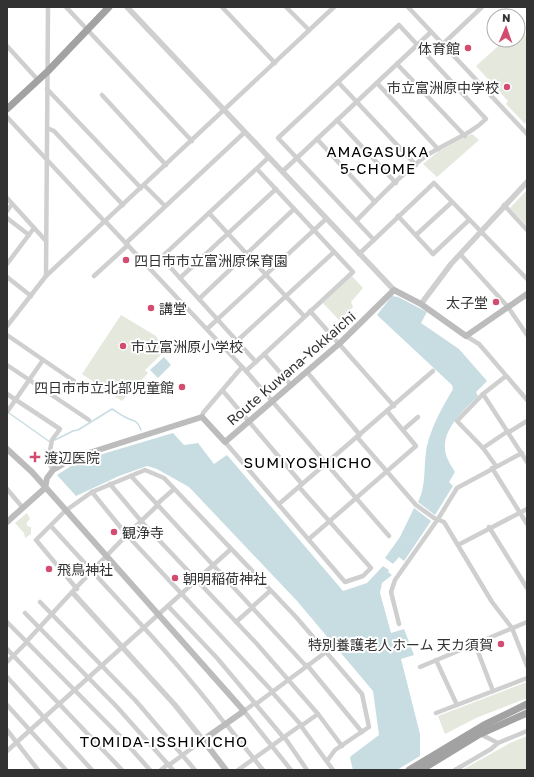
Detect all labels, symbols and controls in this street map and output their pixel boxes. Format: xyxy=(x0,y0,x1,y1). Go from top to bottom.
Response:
north arrow xyxy=(486,8,526,48)
text: N xyxy=(502,11,511,24)
place label: 体育館 xyxy=(418,40,460,57)
marker: 体育館 xyxy=(463,43,473,53)
place label: 市立富洲原中学校 xyxy=(387,79,499,96)
marker: 市立富洲原中学校 xyxy=(502,82,512,92)
district label: AMAGASUKA 5-CHOME xyxy=(326,142,430,177)
place label: 四日市市立富洲原保育園 xyxy=(134,252,288,269)
marker: 四日市市立富洲原保育園 xyxy=(121,255,131,265)
place label: 太子堂 xyxy=(446,294,488,311)
marker: 太子堂 xyxy=(491,297,501,307)
place label: 講堂 xyxy=(159,300,187,317)
marker: 講堂 xyxy=(146,303,156,313)
street label: Route Kuwana-Yokkaichi xyxy=(223,307,359,429)
place label: 市立富洲原小学校 xyxy=(131,338,243,355)
marker: 市立富洲原小学校 xyxy=(118,341,128,351)
place label: 四日市市立北部児童館 xyxy=(34,379,174,396)
marker: 四日市市立北部児童館 xyxy=(177,382,187,392)
place label: 渡辺医院 xyxy=(44,449,100,466)
marker: 渡辺医院 xyxy=(29,451,41,463)
district label: SUMIYOSHICHO xyxy=(244,453,372,471)
place label: 観浄寺 xyxy=(122,524,164,541)
marker: 観浄寺 xyxy=(109,527,119,537)
place label: 飛鳥神社 xyxy=(57,561,113,578)
marker: 飛鳥神社 xyxy=(44,564,54,574)
place label: 朝明稲荷神社 xyxy=(183,570,267,587)
marker: 朝明稲荷神社 xyxy=(170,573,180,583)
place label: 特別養護老人ホーム 天カ須賀 xyxy=(308,636,493,653)
marker: 特別養護老人ホーム 天カ須賀 xyxy=(496,639,506,649)
district label: TOMIDA-ISSHIKICHO xyxy=(80,732,248,750)

